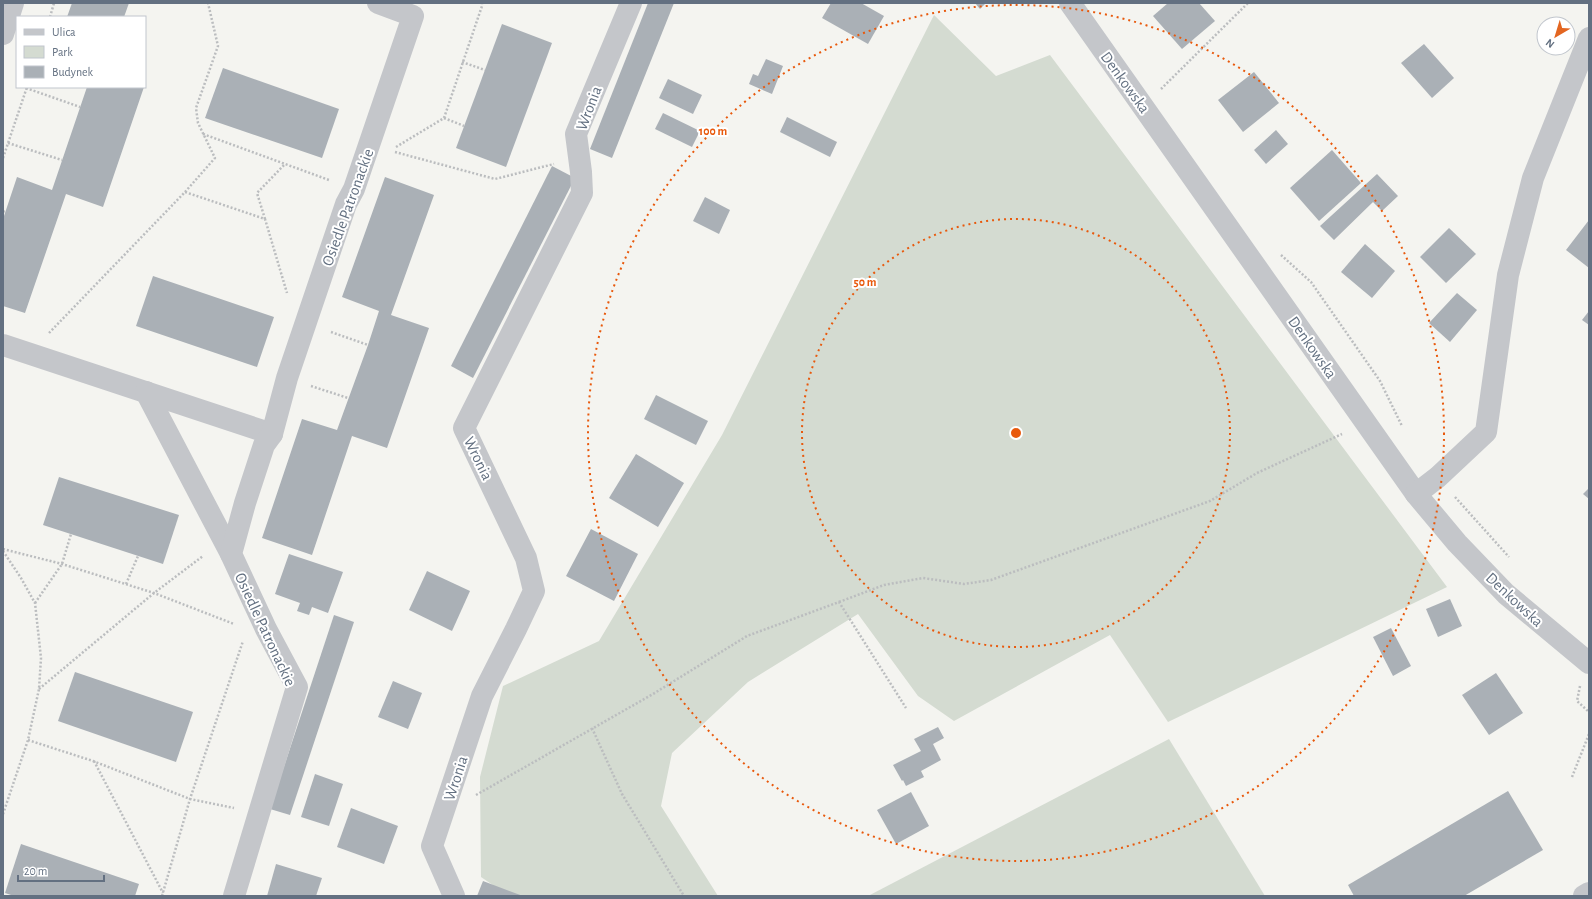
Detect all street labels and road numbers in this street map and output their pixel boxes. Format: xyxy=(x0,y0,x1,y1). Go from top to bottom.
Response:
street label: Denkowska xyxy=(1098,49,1153,116)
street label: Wronia xyxy=(573,84,605,133)
street label: Osiedle Patronackie xyxy=(319,147,377,268)
street label: Denkowska xyxy=(1285,314,1339,382)
street label: Wronia xyxy=(461,434,495,483)
street label: Denkowska xyxy=(1483,569,1546,630)
street label: Osiedle Patronackie xyxy=(232,570,298,689)
street label: Wronia xyxy=(441,754,471,803)

